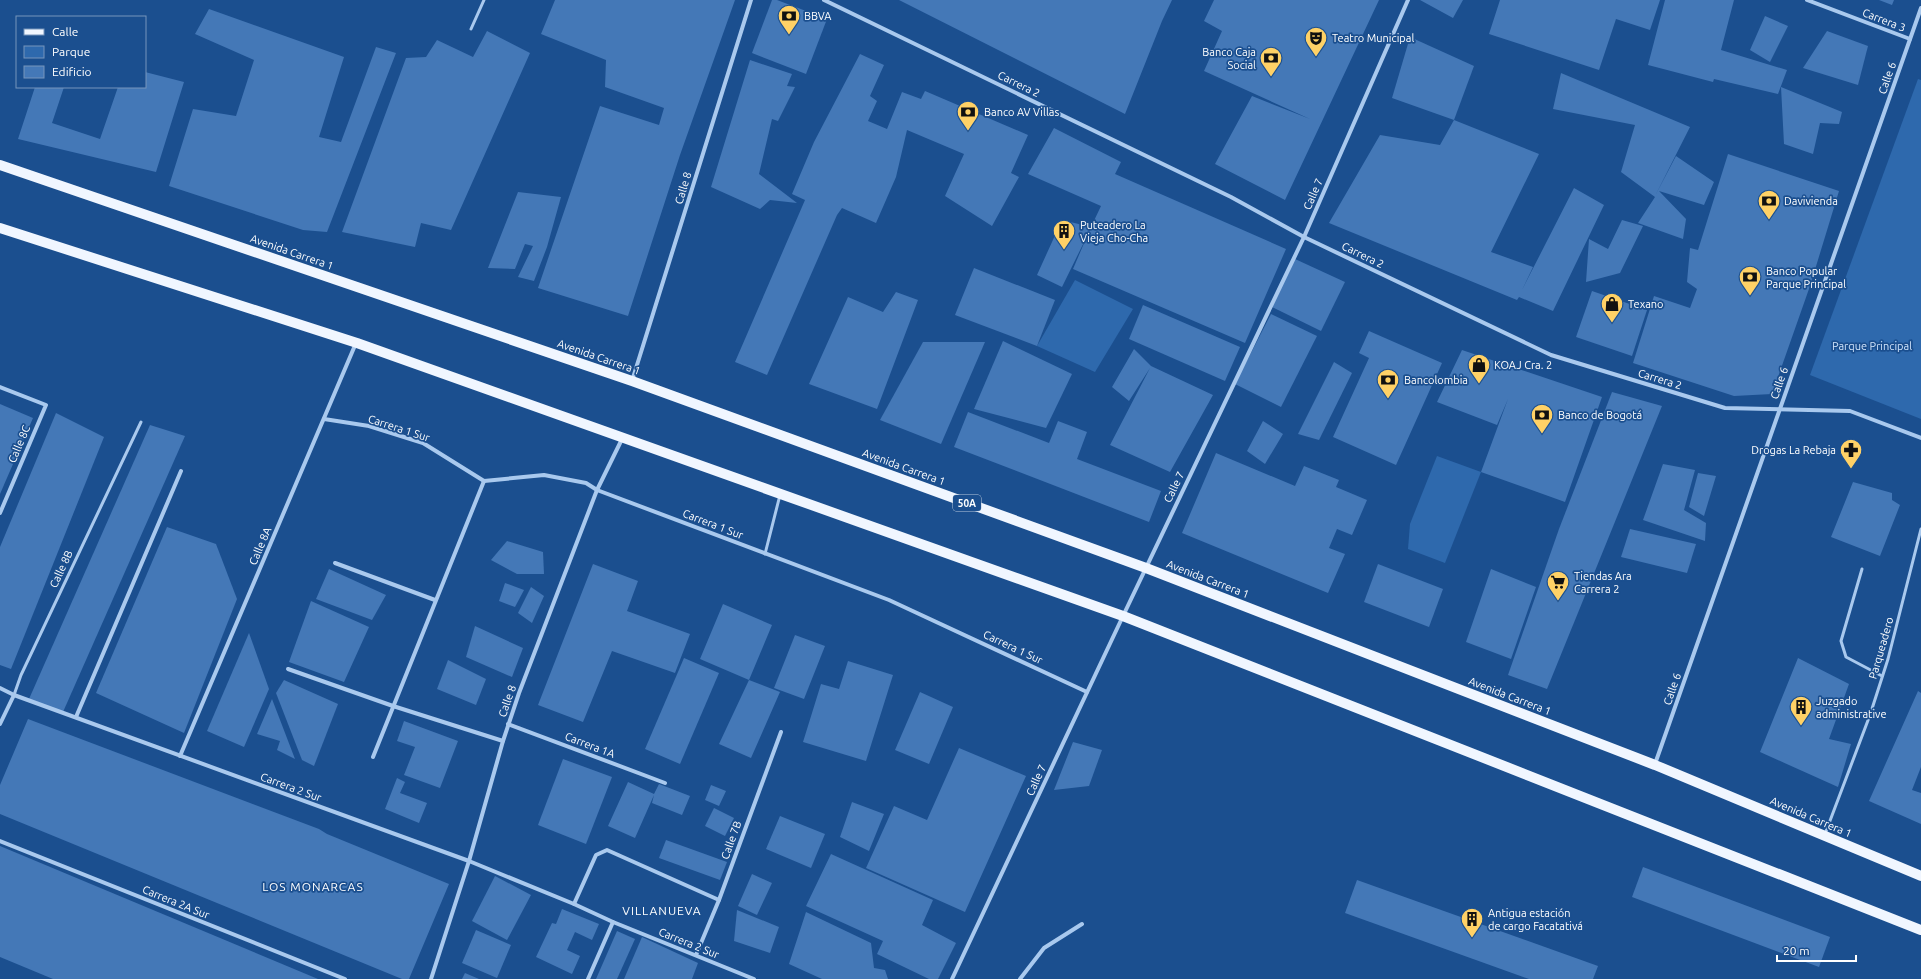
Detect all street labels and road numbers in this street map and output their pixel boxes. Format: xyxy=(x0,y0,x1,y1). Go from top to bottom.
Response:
street label: Carrera 3 xyxy=(1861,6,1907,34)
street label: Calle 6 xyxy=(1876,60,1898,96)
street label: Carrera 2 xyxy=(996,69,1042,99)
street label: Calle 8 xyxy=(672,170,694,206)
street label: Calle 7 xyxy=(1301,177,1325,211)
street label: Avenida Carrera 1 xyxy=(249,232,335,272)
street label: Carrera 2 xyxy=(1340,240,1386,270)
street label: Avenida Carrera 1 xyxy=(556,337,642,377)
street label: Calle 6 xyxy=(1768,365,1790,401)
street label: Carrera 2 xyxy=(1637,367,1683,391)
street label: Carrera 1 Sur xyxy=(367,412,432,444)
street label: Calle 8C xyxy=(6,423,32,465)
street label: Avenida Carrera 1 xyxy=(861,446,947,488)
street label: Calle 7 xyxy=(1161,470,1187,504)
road number: 50A xyxy=(953,495,981,511)
street label: Carrera 1 Sur xyxy=(681,507,746,541)
street label: Calle 8A xyxy=(247,524,274,567)
street label: Calle 8B xyxy=(47,548,75,590)
street label: Avenida Carrera 1 xyxy=(1165,558,1251,600)
street label: Parqueadero xyxy=(1866,616,1896,680)
street label: Carrera 1 Sur xyxy=(981,628,1045,666)
street label: Calle 6 xyxy=(1661,671,1683,707)
street label: Avenida Carrera 1 xyxy=(1467,675,1553,717)
street label: Calle 8 xyxy=(496,683,518,719)
street label: Carrera 1A xyxy=(563,730,617,760)
street label: Calle 7 xyxy=(1024,763,1048,797)
street label: Carrera 2 Sur xyxy=(259,770,324,804)
street label: Avenida Carrera 1 xyxy=(1768,794,1854,840)
street label: Calle 7B xyxy=(719,819,743,861)
street label: Carrera 2A Sur xyxy=(141,883,212,921)
street label: Carrera 2 Sur xyxy=(657,925,722,961)

